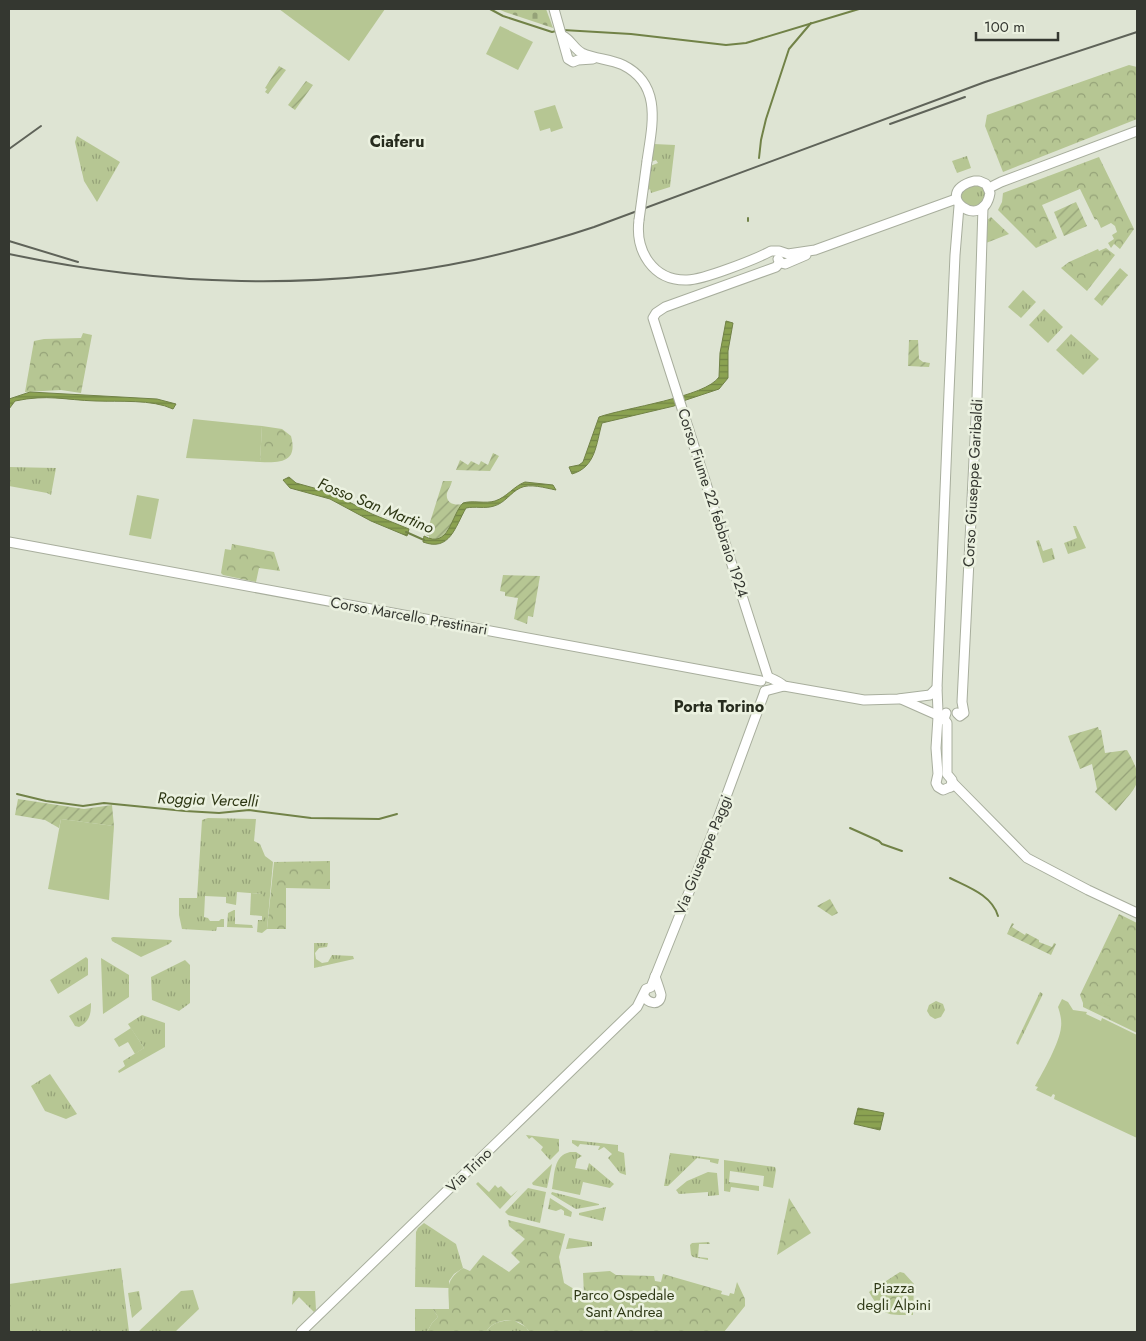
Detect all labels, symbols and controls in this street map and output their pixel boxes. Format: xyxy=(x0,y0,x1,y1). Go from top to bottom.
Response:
scale bar xyxy=(976,10,1058,42)
text: 100 m xyxy=(984,16,1025,38)
district label: Ciaferu xyxy=(370,130,424,153)
street label: Corso Giuseppe Garibaldi xyxy=(958,398,988,568)
street label: Corso Fiume 22 febbraio 1924 xyxy=(672,406,754,601)
water label: Fosso San Martino xyxy=(314,472,438,539)
street label: Corso Marcello Prestinari xyxy=(329,591,489,641)
district label: Porta Torino xyxy=(674,695,764,718)
water label: Roggia Vercelli xyxy=(157,786,260,813)
street label: Via Giuseppe Paggi xyxy=(669,792,737,918)
street label: Via Trino xyxy=(441,1142,497,1198)
park label: Piazza degli Alpini xyxy=(857,1277,931,1316)
park label: Parco Ospedale Sant Andrea xyxy=(574,1284,675,1323)

